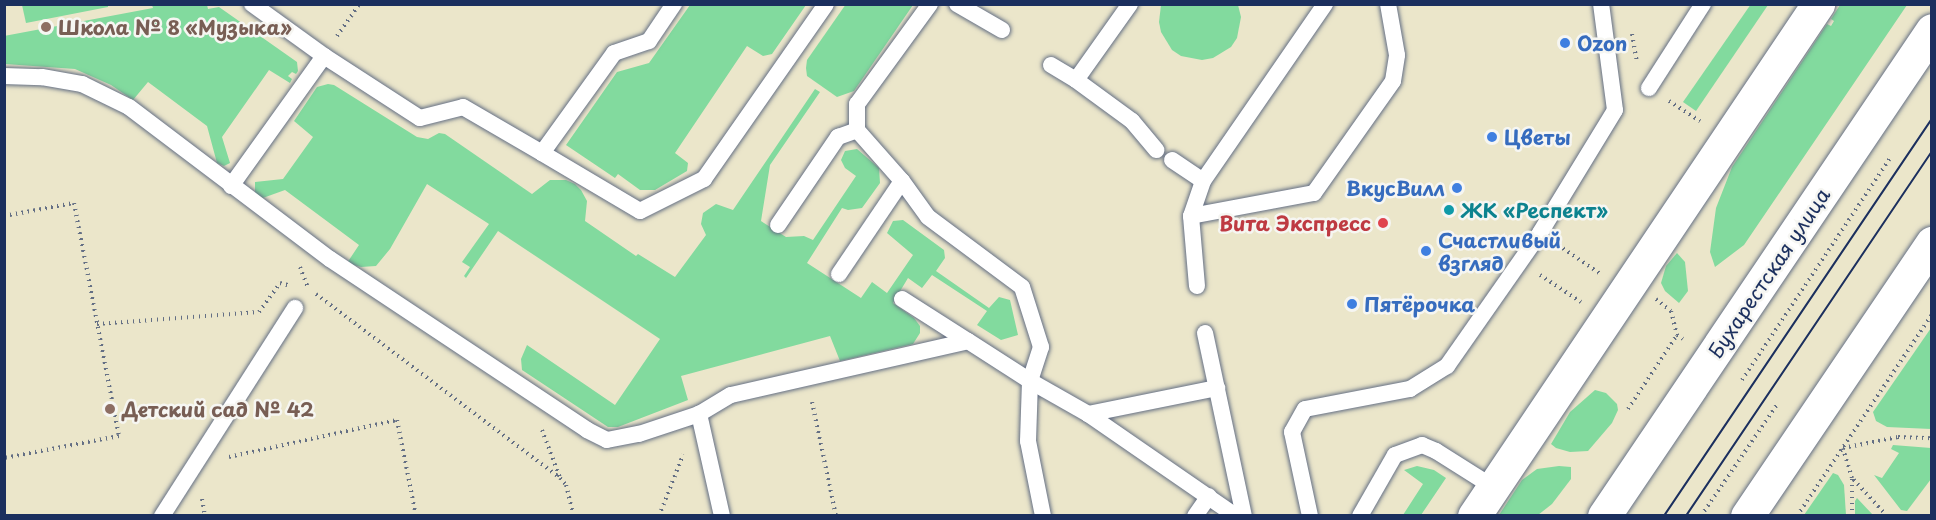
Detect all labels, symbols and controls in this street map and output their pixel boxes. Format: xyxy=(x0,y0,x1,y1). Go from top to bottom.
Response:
place label: Школа № 8 «Музыка» xyxy=(58,15,293,39)
marker: Школа № 8 «Музыка» xyxy=(39,20,53,34)
place label: Ozon xyxy=(1577,31,1627,55)
marker: Ozon xyxy=(1558,36,1572,50)
place label: Цветы xyxy=(1504,125,1571,149)
marker: Цветы xyxy=(1485,130,1499,144)
place label: ВкусВилл xyxy=(1346,176,1445,200)
marker: ВкусВилл xyxy=(1450,181,1464,195)
street label: Бухарестская улица xyxy=(1703,183,1835,363)
place label: ЖК «Респект» xyxy=(1461,198,1609,222)
marker: ЖК «Респект» xyxy=(1442,203,1456,217)
place label: Вита Экспресс xyxy=(1219,211,1371,235)
marker: Вита Экспресс xyxy=(1376,216,1390,230)
place label: Счастливый взгляд xyxy=(1438,228,1561,275)
marker: Счастливый взгляд xyxy=(1419,244,1433,258)
place label: Пятёрочка xyxy=(1364,292,1475,316)
marker: Пятёрочка xyxy=(1345,297,1359,311)
place label: Детский сад № 42 xyxy=(122,397,315,421)
marker: Детский сад № 42 xyxy=(103,402,117,416)

